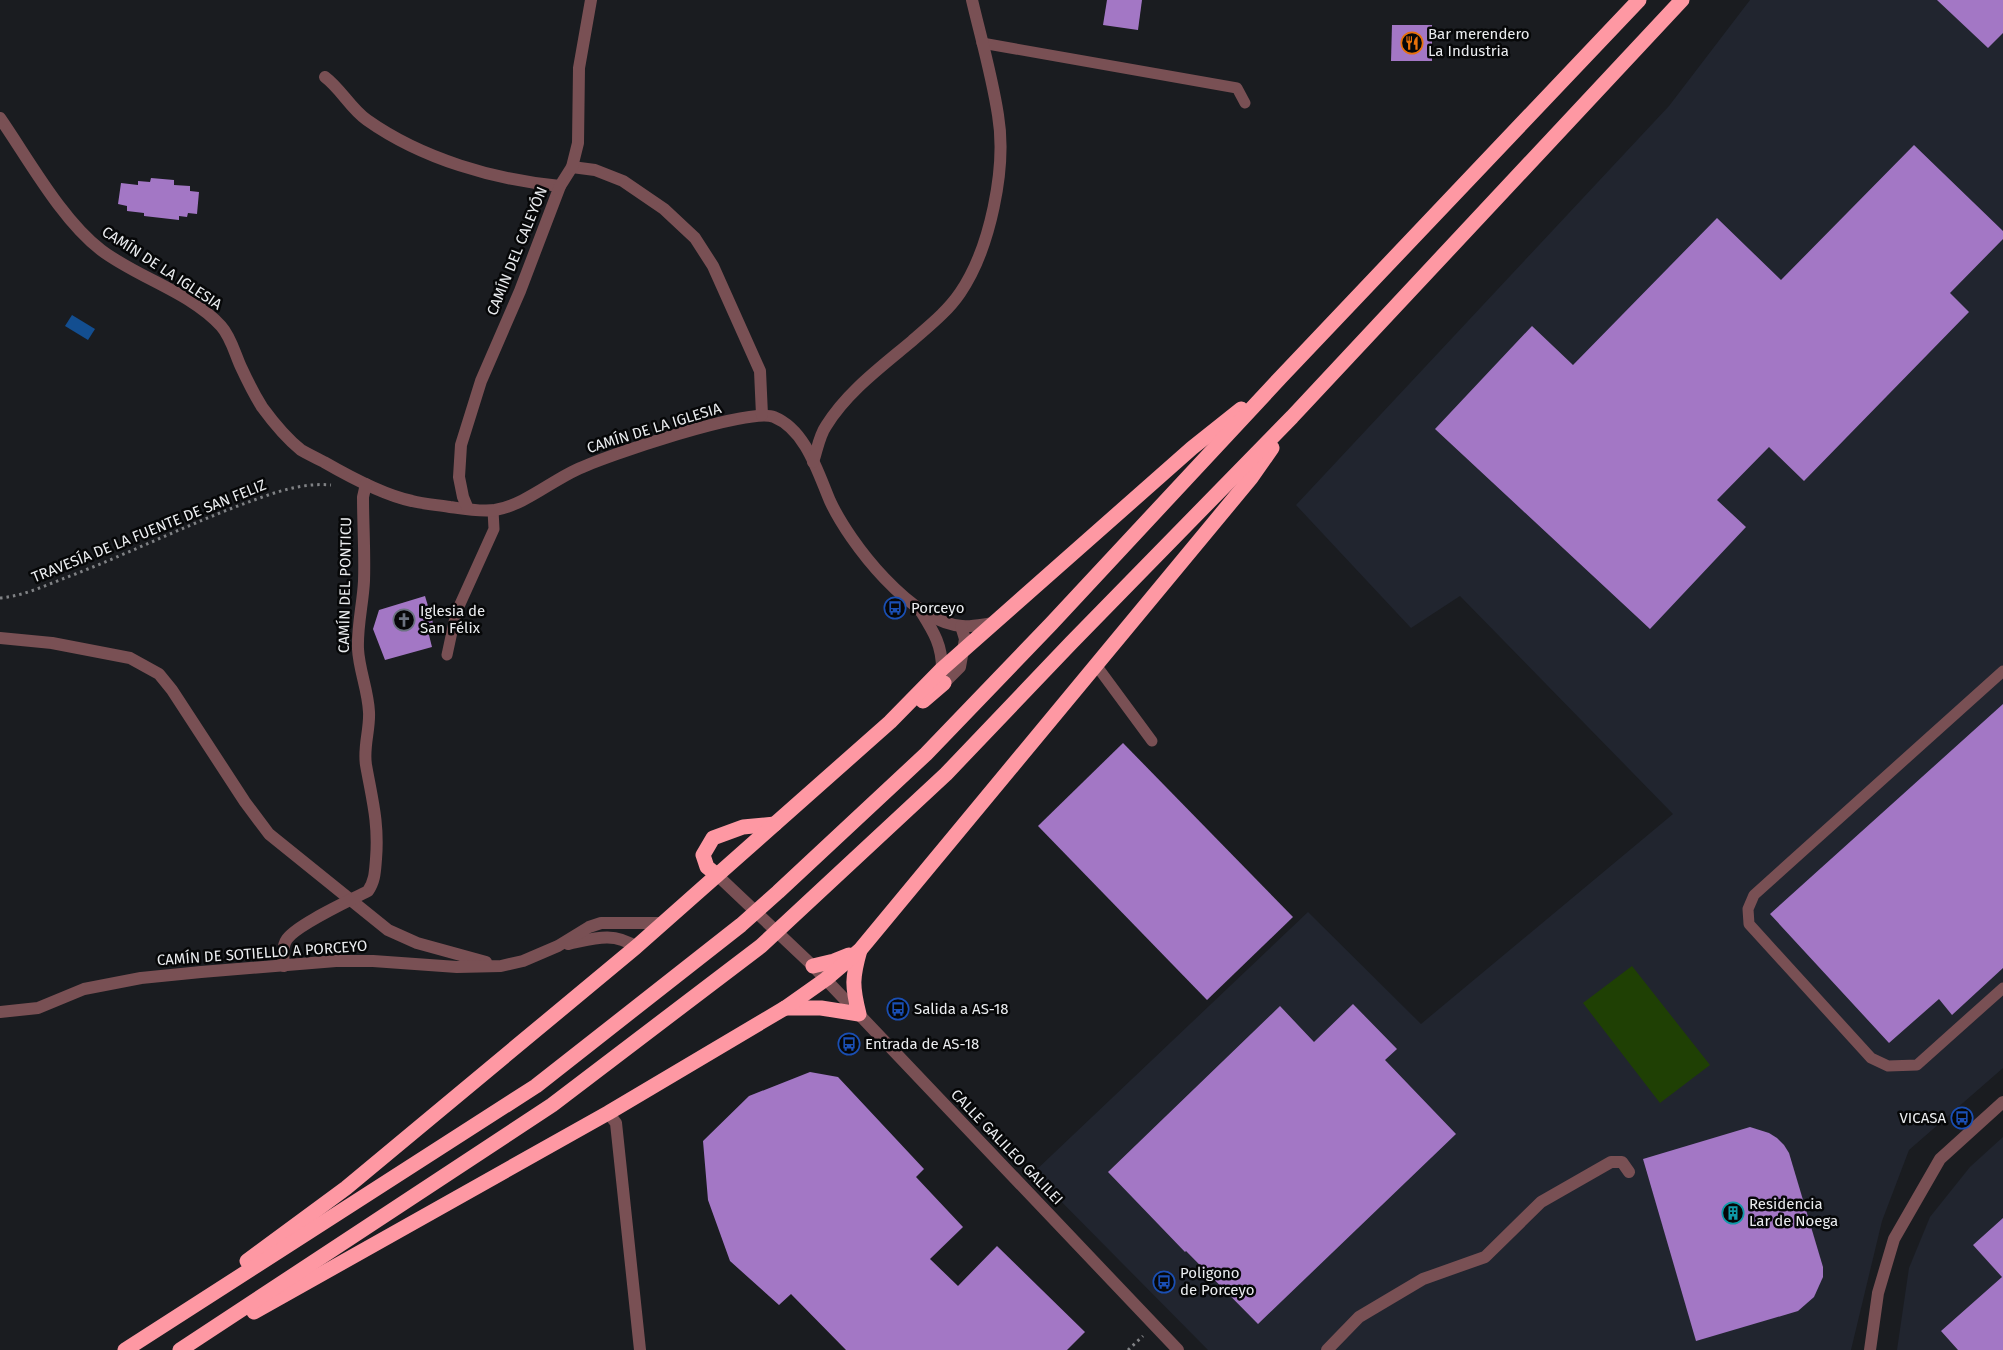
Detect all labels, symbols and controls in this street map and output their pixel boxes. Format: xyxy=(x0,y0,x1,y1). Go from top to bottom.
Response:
place label: Bar merendero La Industria xyxy=(1428,25,1530,60)
restaurant icon: Bar merendero La Industria xyxy=(1400,31,1424,55)
street label: CAMÍN DEL CALEYÓN xyxy=(483,184,551,318)
street label: CAMÍN DE LA IGLESIA xyxy=(99,222,226,314)
street label: CAMÍN DE LA IGLESIA xyxy=(585,399,724,457)
street label: TRAVESÍA DE LA FUENTE DE SAN FELIZ xyxy=(29,476,269,586)
street label: CAMÍN DEL PONTICU xyxy=(335,517,355,653)
bus stop icon: Porceyo xyxy=(883,596,907,620)
place label: Porceyo xyxy=(911,599,964,617)
place label: Iglesia de San Félix xyxy=(420,602,485,637)
church icon: Iglesia de San Félix xyxy=(392,608,416,632)
street label: CAMÍN DE SOTIELLO A PORCEYO xyxy=(156,937,368,969)
bus stop icon: Salida a AS-18 xyxy=(886,997,910,1021)
place label: Salida a AS-18 xyxy=(914,1000,1009,1018)
bus stop icon: Entrada de AS-18 xyxy=(837,1032,861,1056)
place label: Entrada de AS-18 xyxy=(865,1035,979,1053)
street label: CALLE GALILEO GALILEI xyxy=(947,1086,1067,1208)
bus stop icon: VICASA xyxy=(1950,1106,1974,1130)
place label: VICASA xyxy=(1900,1109,1946,1127)
place label: Residencia Lar de Noega xyxy=(1749,1195,1838,1230)
building icon: Residencia Lar de Noega xyxy=(1721,1201,1745,1225)
place label: Poligono de Porceyo xyxy=(1180,1264,1255,1299)
bus stop icon: Poligono de Porceyo xyxy=(1152,1270,1176,1294)

